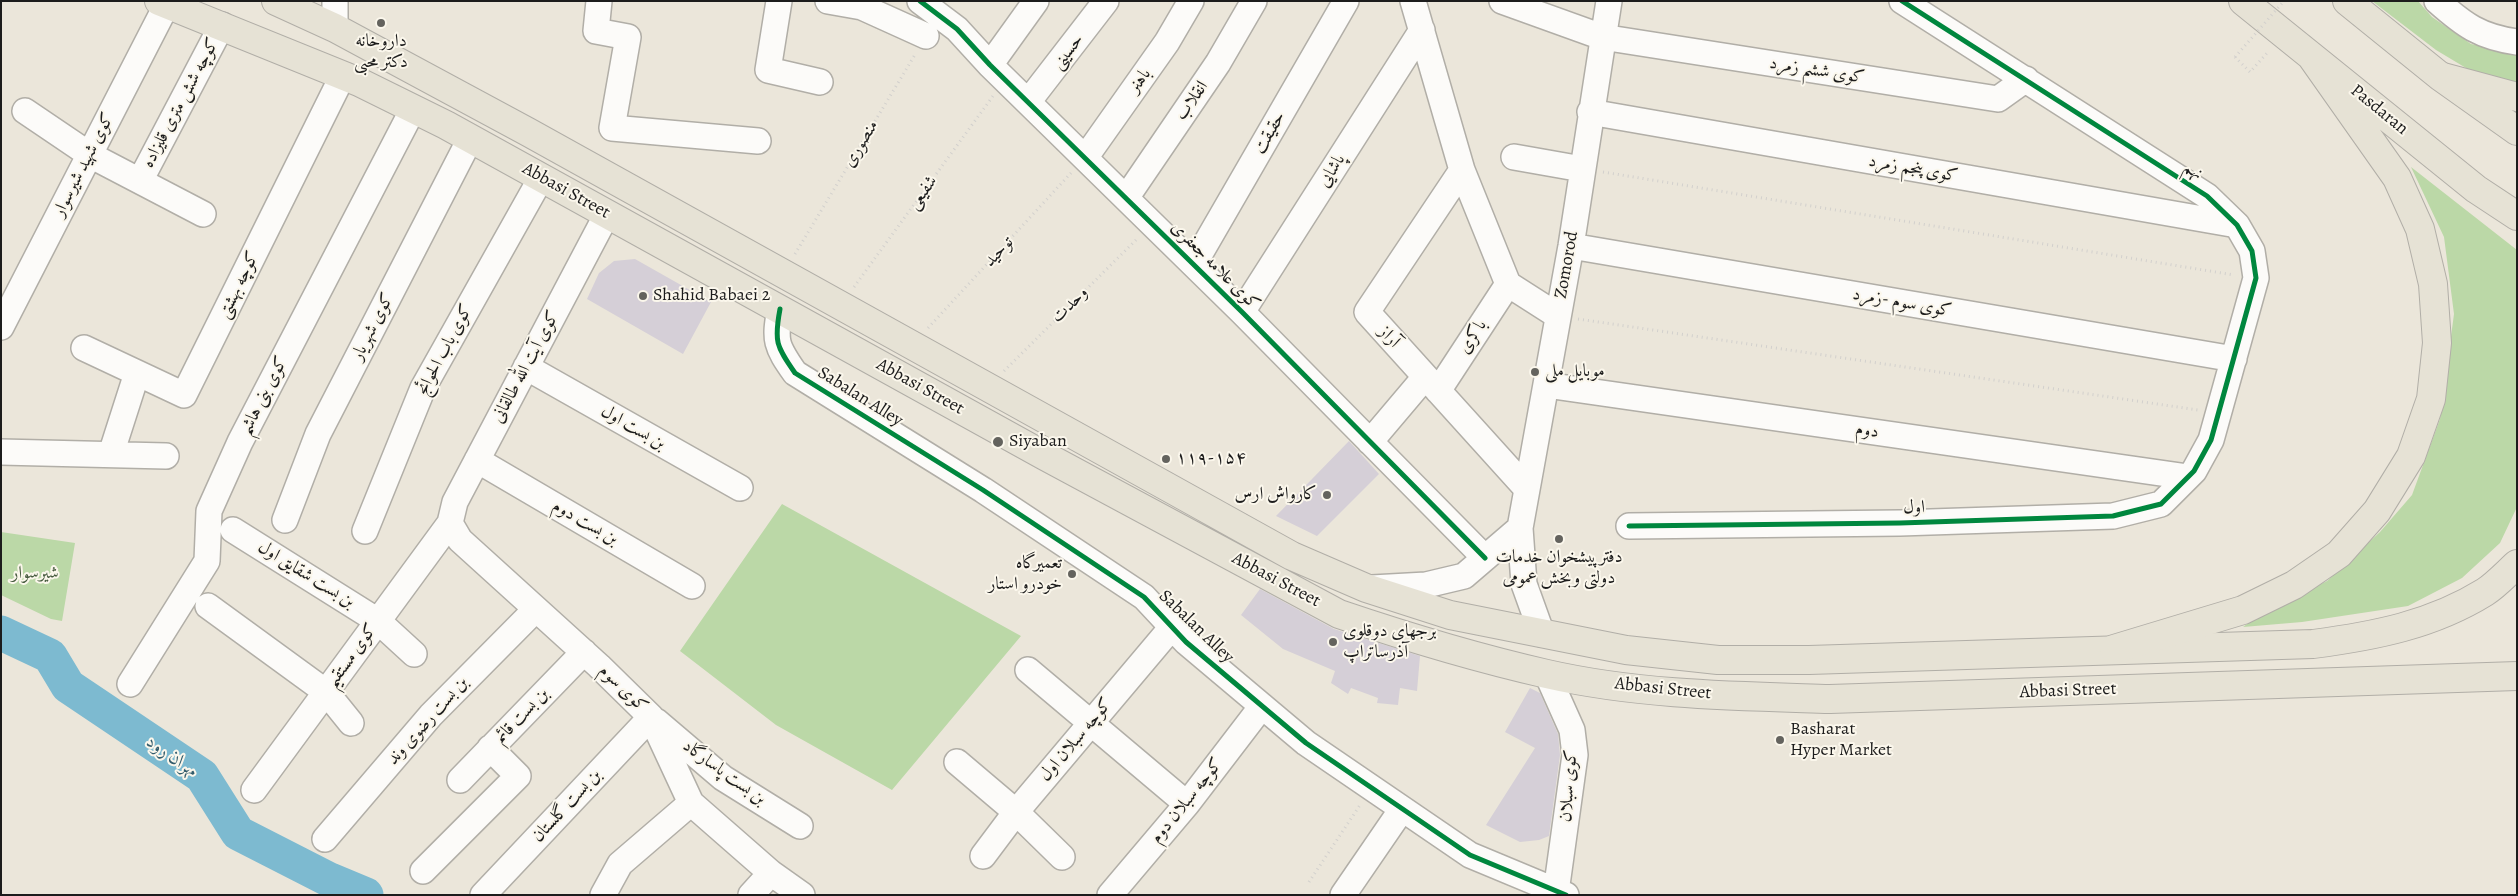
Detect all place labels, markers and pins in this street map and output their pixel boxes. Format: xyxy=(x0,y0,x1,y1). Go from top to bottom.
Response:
marker: داروخانه دکتر محبی xyxy=(375,17,387,29)
place label: داروخانه دکتر محبی xyxy=(354,31,408,74)
place label: Shahid Babaei 2 xyxy=(653,285,770,307)
marker: Shahid Babaei 2 xyxy=(637,290,649,302)
place label: موبایل ملی xyxy=(1545,361,1605,383)
marker: موبایل ملی xyxy=(1529,366,1541,378)
place label: Siyaban xyxy=(1009,431,1067,453)
marker: Siyaban xyxy=(991,435,1005,449)
place label: ۱۱۹-۱۵۴ xyxy=(1176,448,1246,470)
marker: ۱۱۹-۱۵۴ xyxy=(1160,453,1172,465)
place label: کارواش ارس xyxy=(1234,484,1317,506)
marker: کارواش ارس xyxy=(1321,489,1333,501)
marker: دفترپیشخوان خدمات دولتی وبخش عمومی xyxy=(1553,533,1565,545)
place label: دفترپیشخوان خدمات دولتی وبخش عمومی xyxy=(1495,547,1623,590)
place label: تعمیرگاه خودرو استار xyxy=(988,553,1062,596)
marker: تعمیرگاه خودرو استار xyxy=(1066,568,1078,580)
place label: برجهای دوقلوی آذرساتراپ xyxy=(1343,621,1436,664)
marker: برجهای دوقلوی آذرساتراپ xyxy=(1327,636,1339,648)
place label: Basharat Hyper Market xyxy=(1790,719,1892,762)
marker: Basharat Hyper Market xyxy=(1774,734,1786,746)

